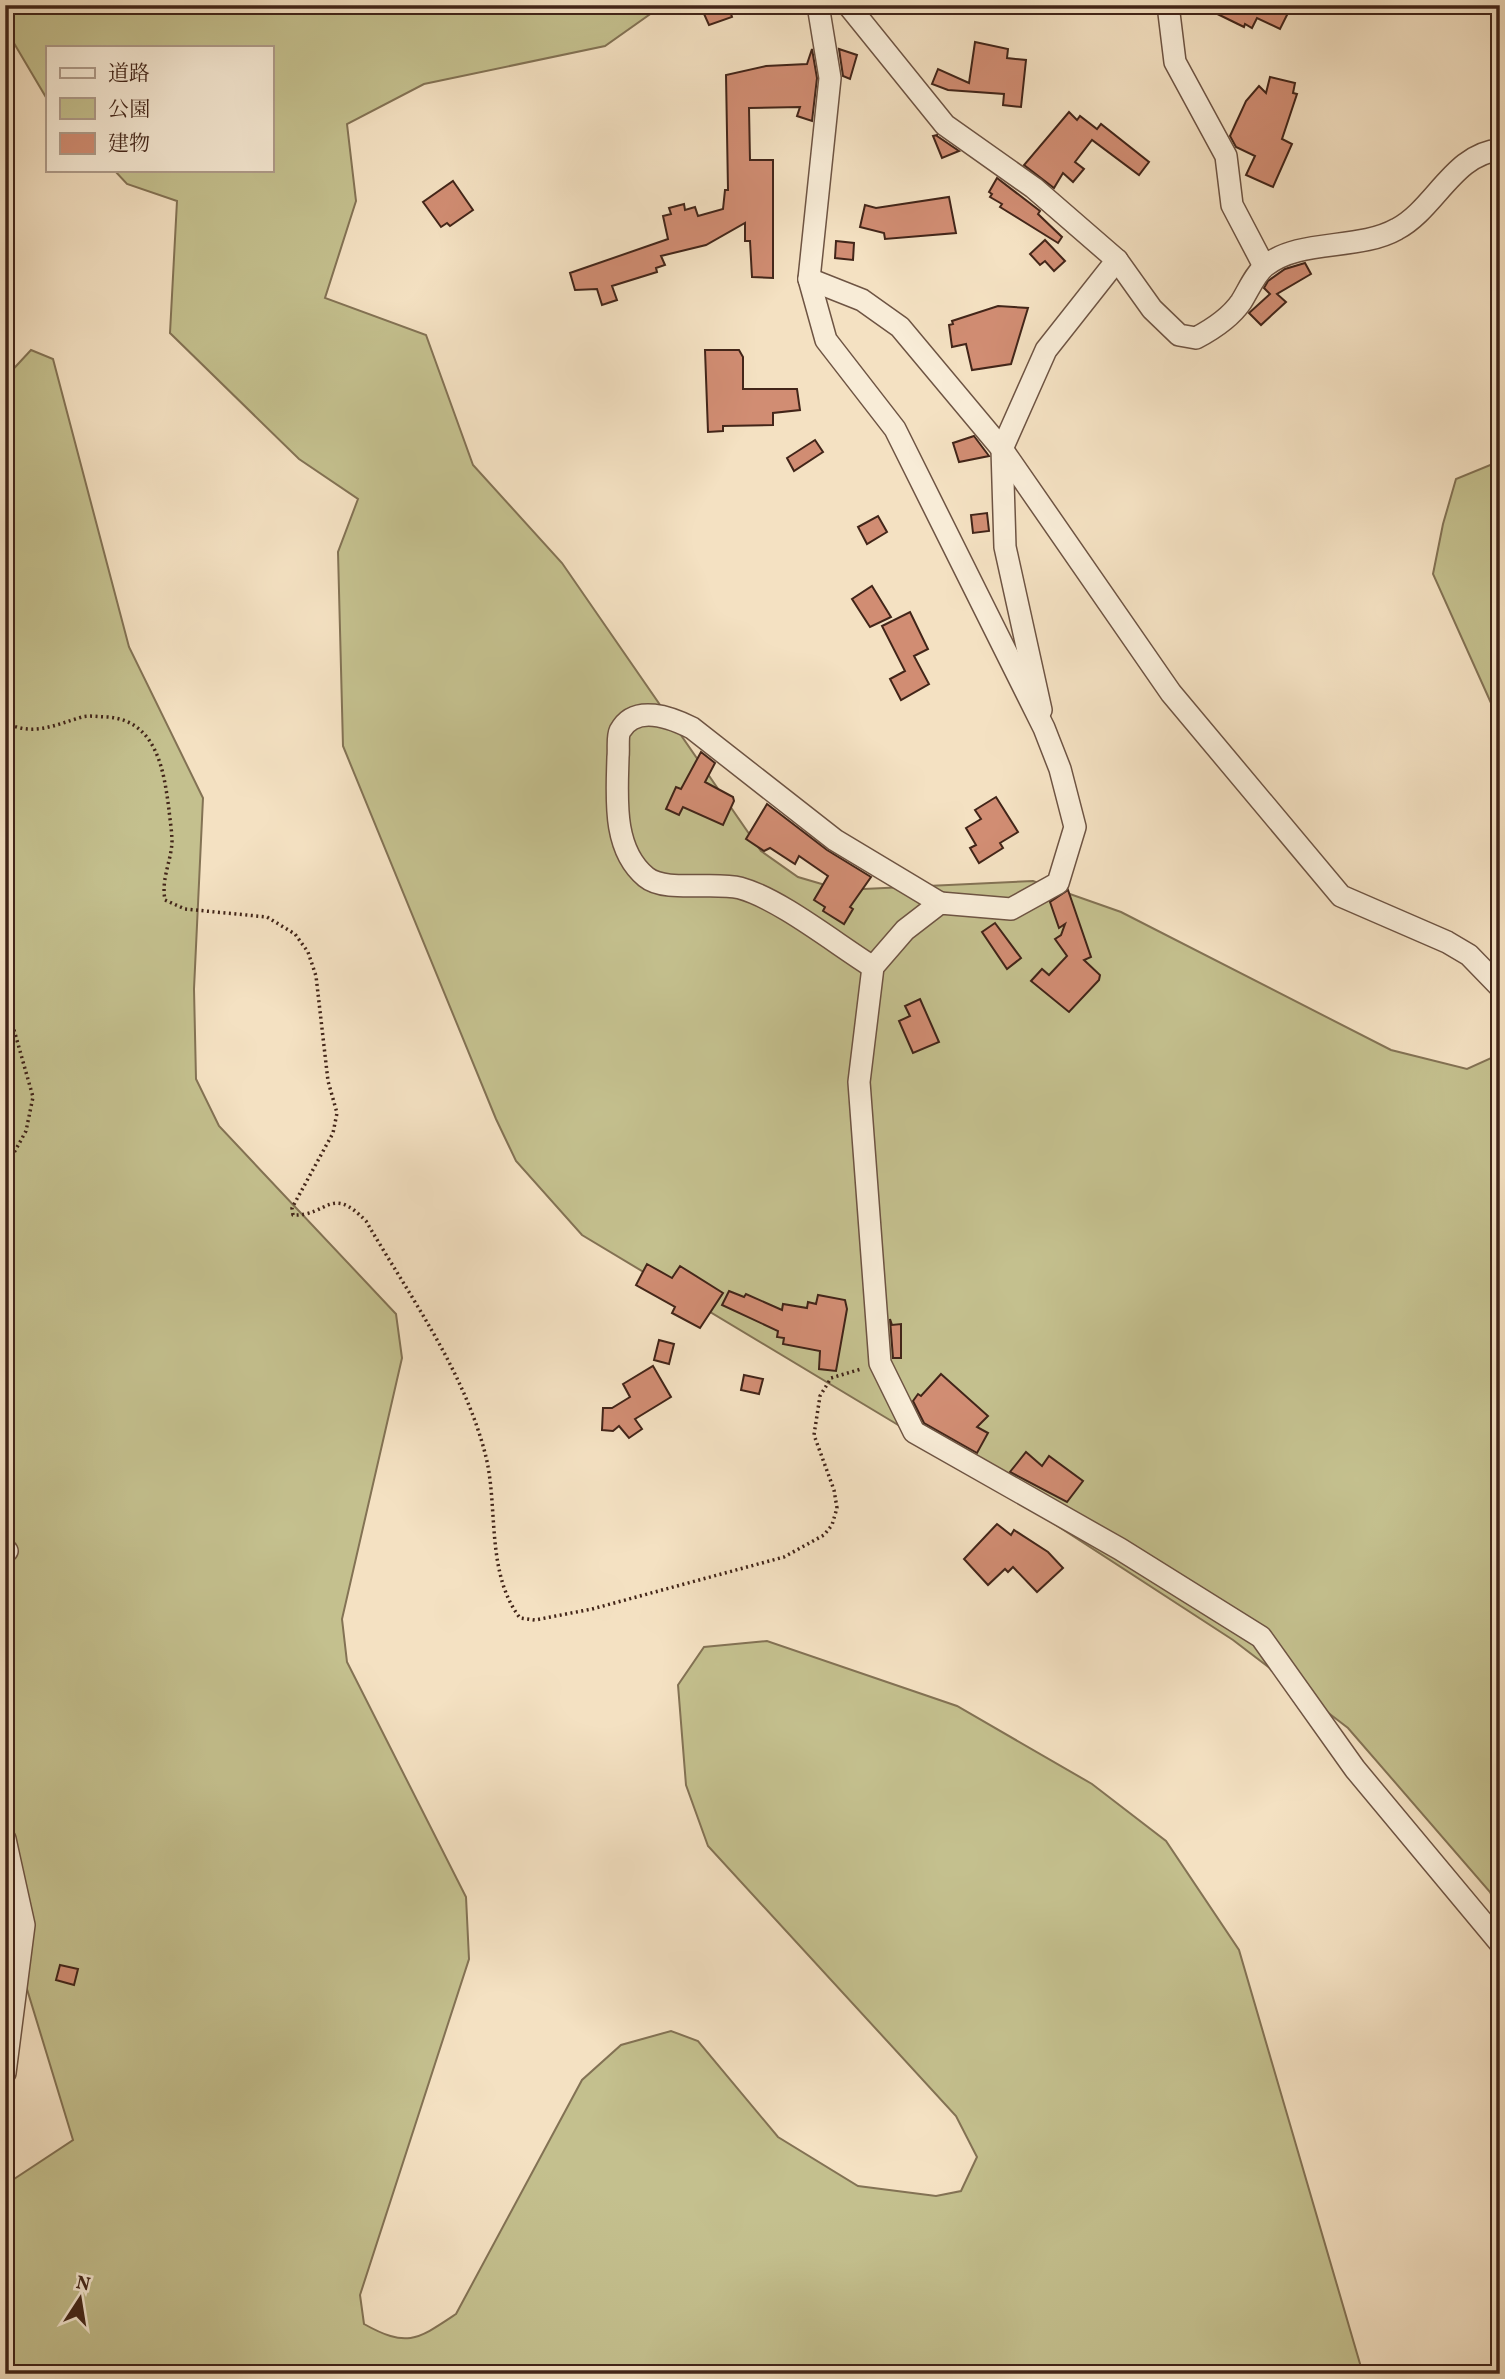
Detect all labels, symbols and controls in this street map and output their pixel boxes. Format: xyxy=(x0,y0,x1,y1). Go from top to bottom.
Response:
legend xyxy=(46,46,273,172)
text: 道路 xyxy=(108,60,150,89)
text: 公園 xyxy=(108,96,150,125)
text: 建物 xyxy=(108,130,150,159)
north arrow xyxy=(46,2264,116,2334)
text: N xyxy=(74,2270,93,2299)

